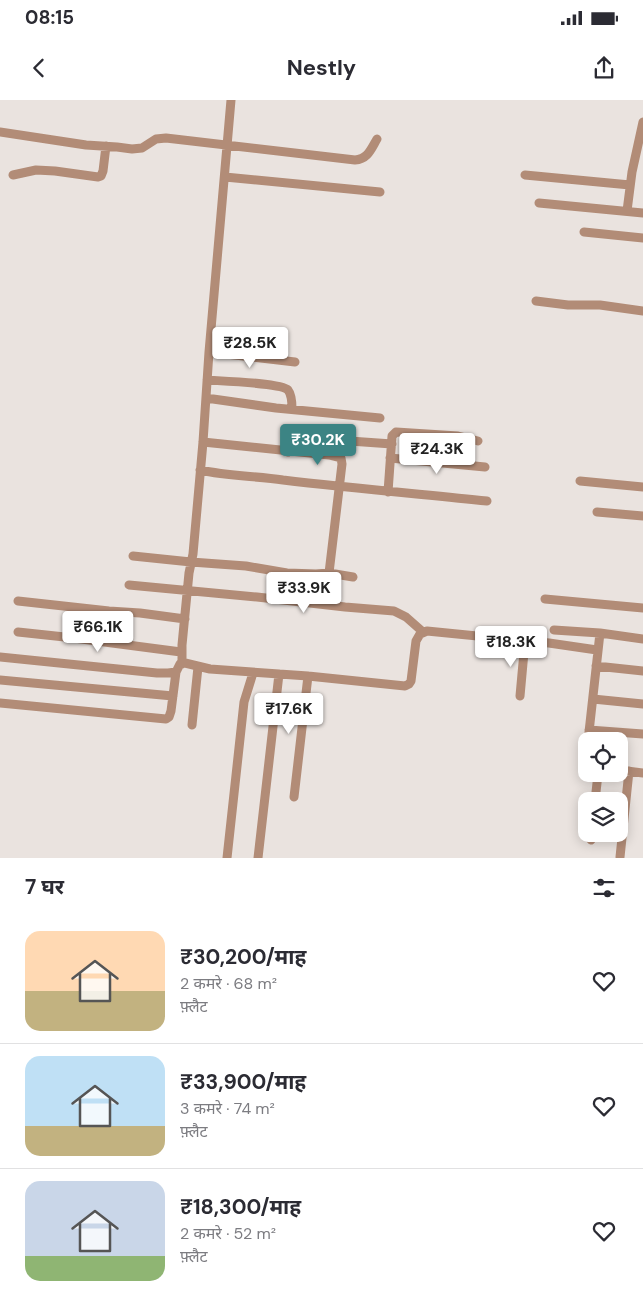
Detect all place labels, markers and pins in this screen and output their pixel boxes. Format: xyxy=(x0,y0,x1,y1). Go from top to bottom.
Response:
pin: ₹28.5K xyxy=(209,326,291,369)
pin: ₹30.2K xyxy=(277,424,359,466)
pin: ₹24.3K xyxy=(396,432,478,475)
pin: ₹33.9K xyxy=(263,572,345,614)
pin: ₹66.1K xyxy=(57,610,139,653)
pin: ₹18.3K xyxy=(470,626,552,668)
pin: ₹17.6K xyxy=(248,692,330,735)

